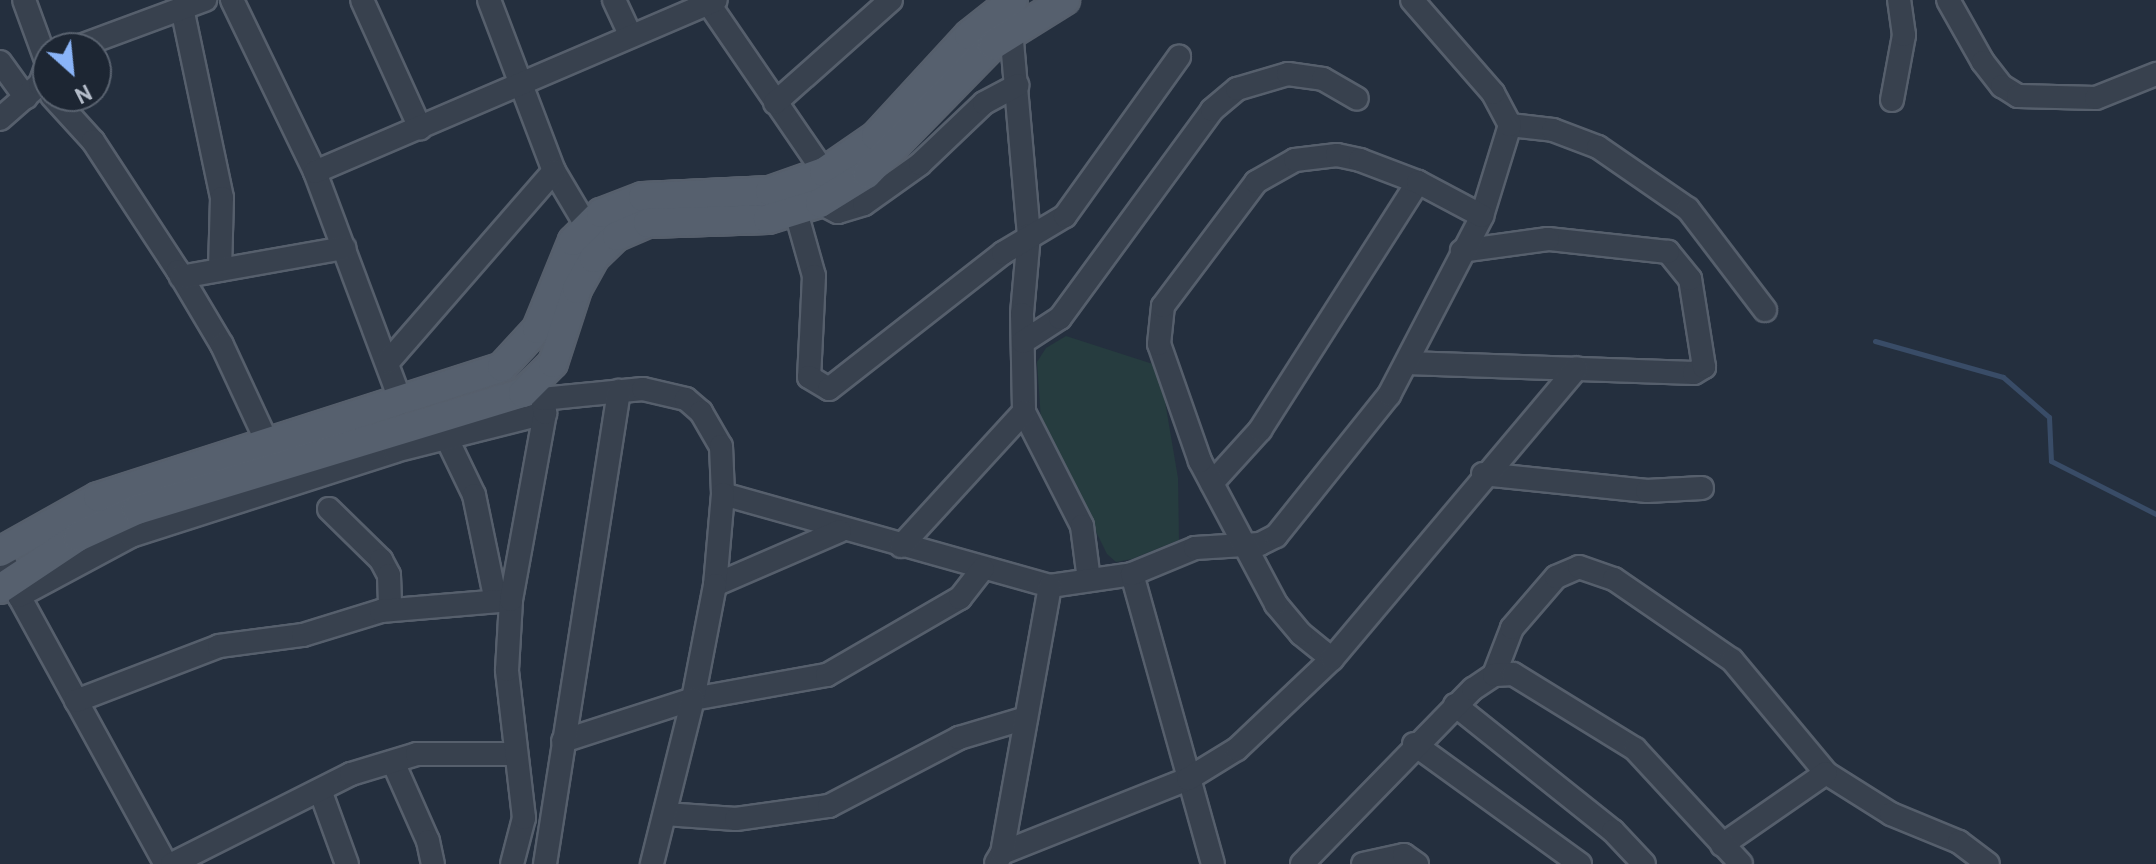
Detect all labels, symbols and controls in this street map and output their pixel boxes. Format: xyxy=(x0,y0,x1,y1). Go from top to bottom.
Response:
north arrow xyxy=(32,32,112,112)
text: N xyxy=(69,76,95,108)

